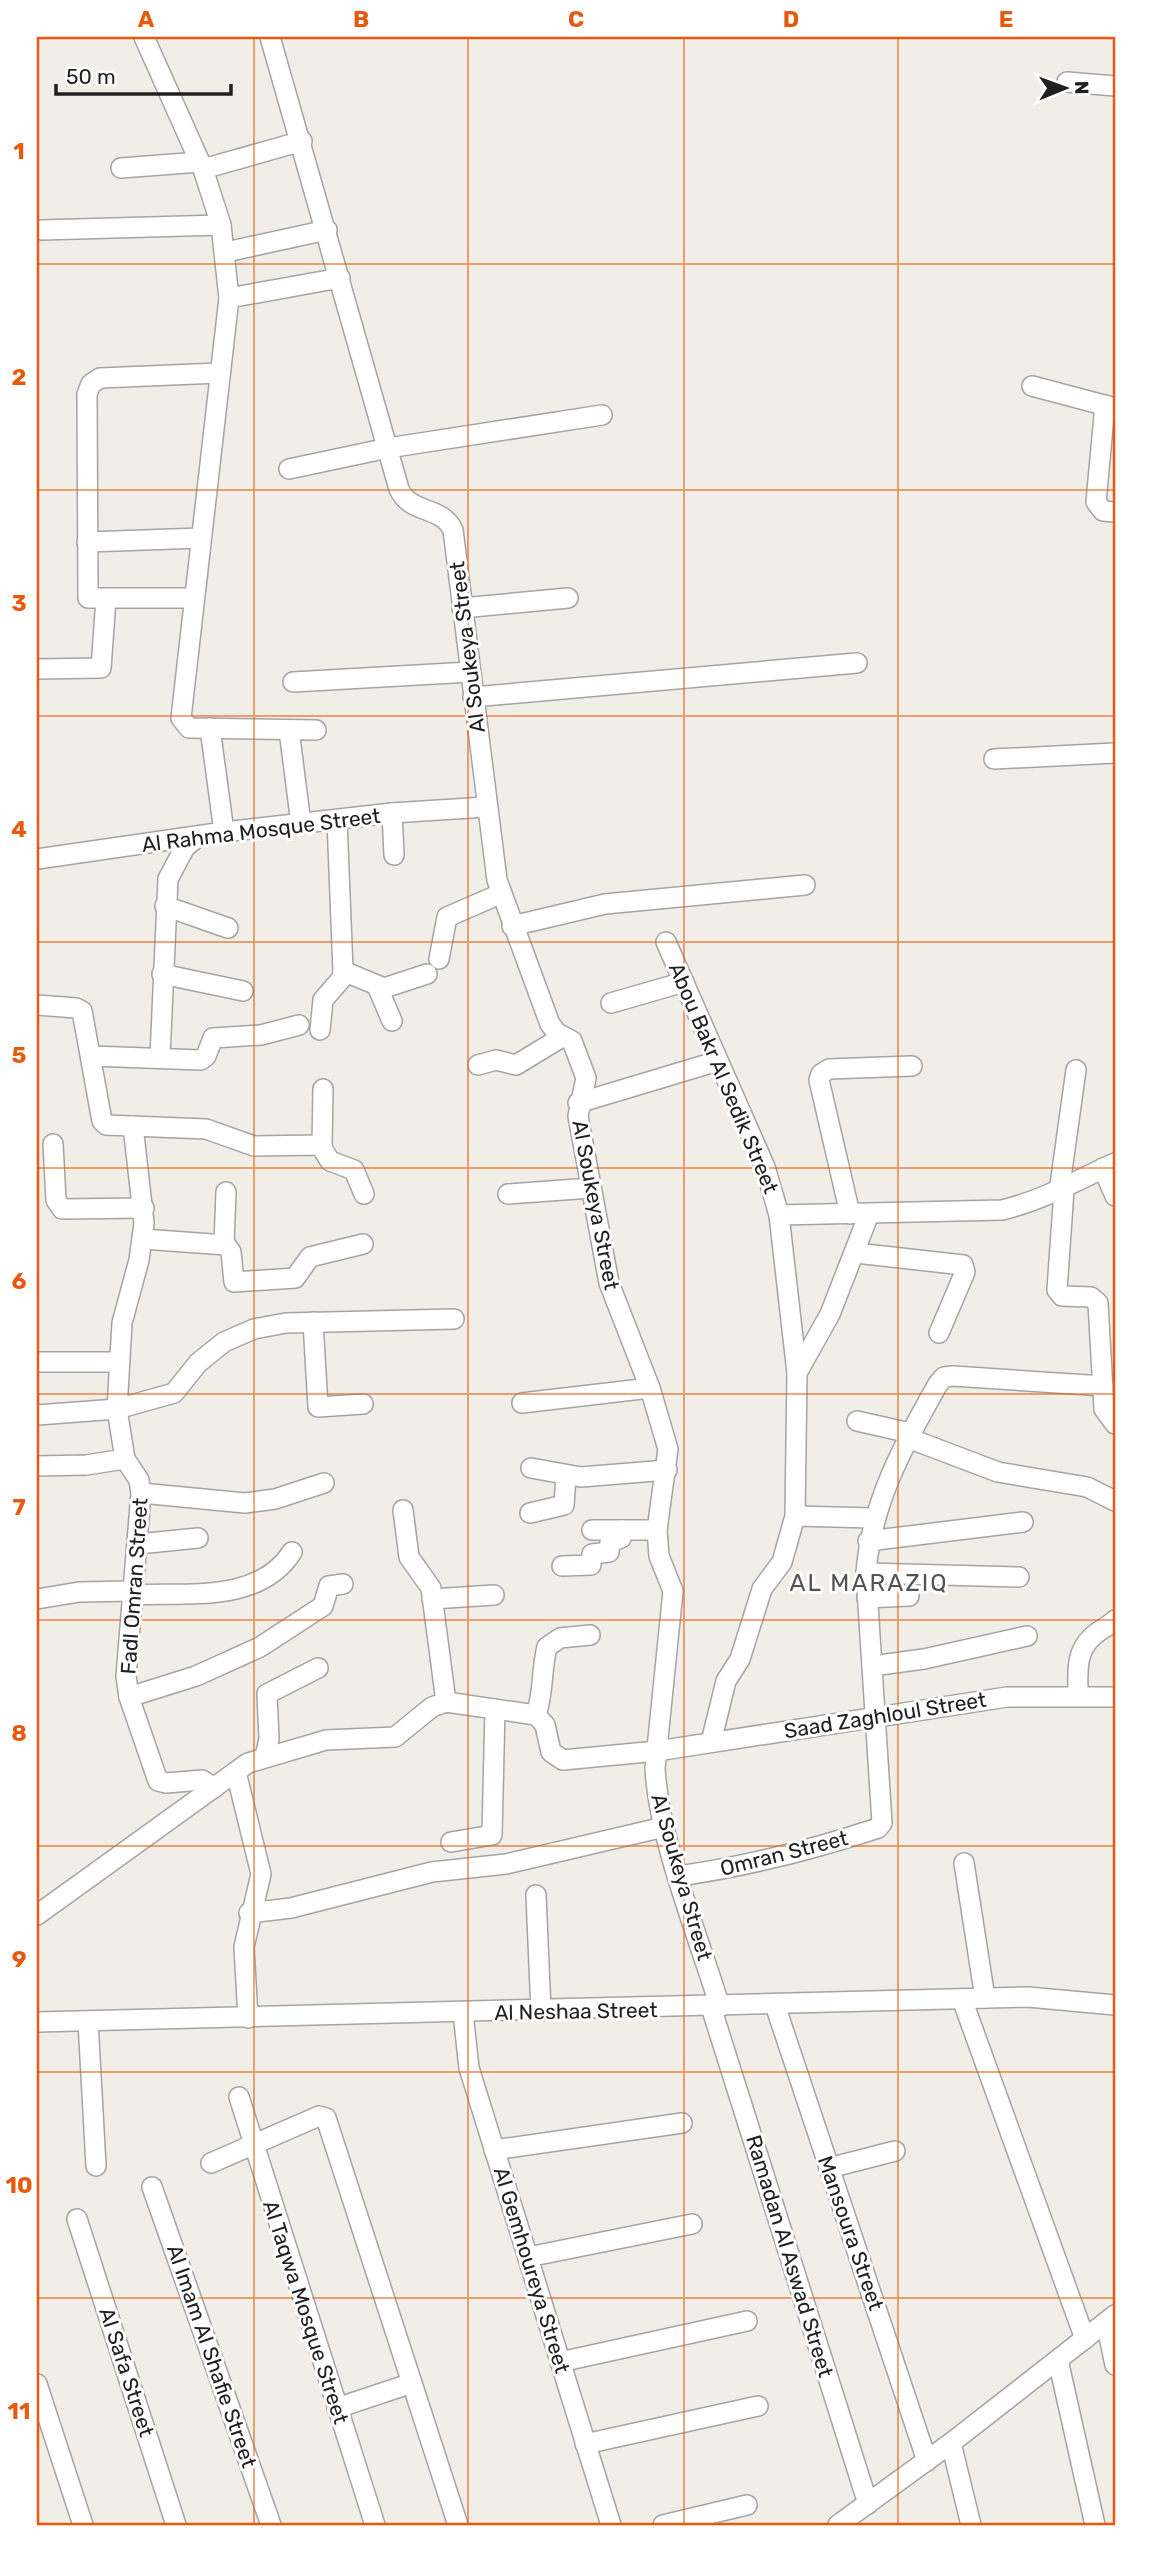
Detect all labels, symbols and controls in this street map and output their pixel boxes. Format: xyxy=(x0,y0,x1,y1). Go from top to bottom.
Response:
text: A xyxy=(138,5,155,33)
text: B xyxy=(353,5,369,33)
text: C xyxy=(568,5,584,33)
text: D xyxy=(783,5,799,33)
text: E xyxy=(999,5,1013,33)
scale bar xyxy=(56,52,231,96)
north arrow xyxy=(1030,52,1100,122)
text: 50 m xyxy=(66,64,116,89)
text: N xyxy=(1070,81,1093,95)
text: 1 xyxy=(13,137,25,165)
text: 2 xyxy=(12,363,26,391)
street label: Al Soukeya Street xyxy=(444,560,490,734)
text: 3 xyxy=(11,589,27,617)
street label: Al Rahma Mosque Street xyxy=(140,803,382,857)
text: 4 xyxy=(11,815,27,843)
street label: Abou Bakr Al Sedik Street xyxy=(664,959,784,1197)
text: 5 xyxy=(12,1041,27,1069)
street label: Al Soukeya Street xyxy=(567,1118,625,1292)
text: 6 xyxy=(12,1267,27,1295)
text: 7 xyxy=(12,1493,26,1521)
street label: Fadl Omran Street xyxy=(115,1497,153,1675)
district label: AL MARAZIQ xyxy=(790,1569,949,1597)
street label: Saad Zaghloul Street xyxy=(782,1687,988,1743)
text: 8 xyxy=(11,1719,27,1747)
street label: Al Soukeya Street xyxy=(646,1791,718,1963)
street label: Omran Street xyxy=(717,1825,851,1881)
text: 9 xyxy=(12,1945,26,1973)
street label: Al Neshaa Street xyxy=(494,1997,658,2025)
street label: Ramadan Al Aswad Street xyxy=(741,2132,839,2380)
street label: Mansoura Street xyxy=(813,2153,889,2313)
street label: Al Gemhoureya Street xyxy=(489,2164,575,2376)
text: 10 xyxy=(5,2171,33,2199)
street label: Al Taqwa Mosque Street xyxy=(258,2197,354,2427)
street label: Al Imam Al Shafie Street xyxy=(162,2241,262,2471)
street label: Al Safa Street xyxy=(94,2304,160,2440)
text: 11 xyxy=(8,2397,30,2425)

